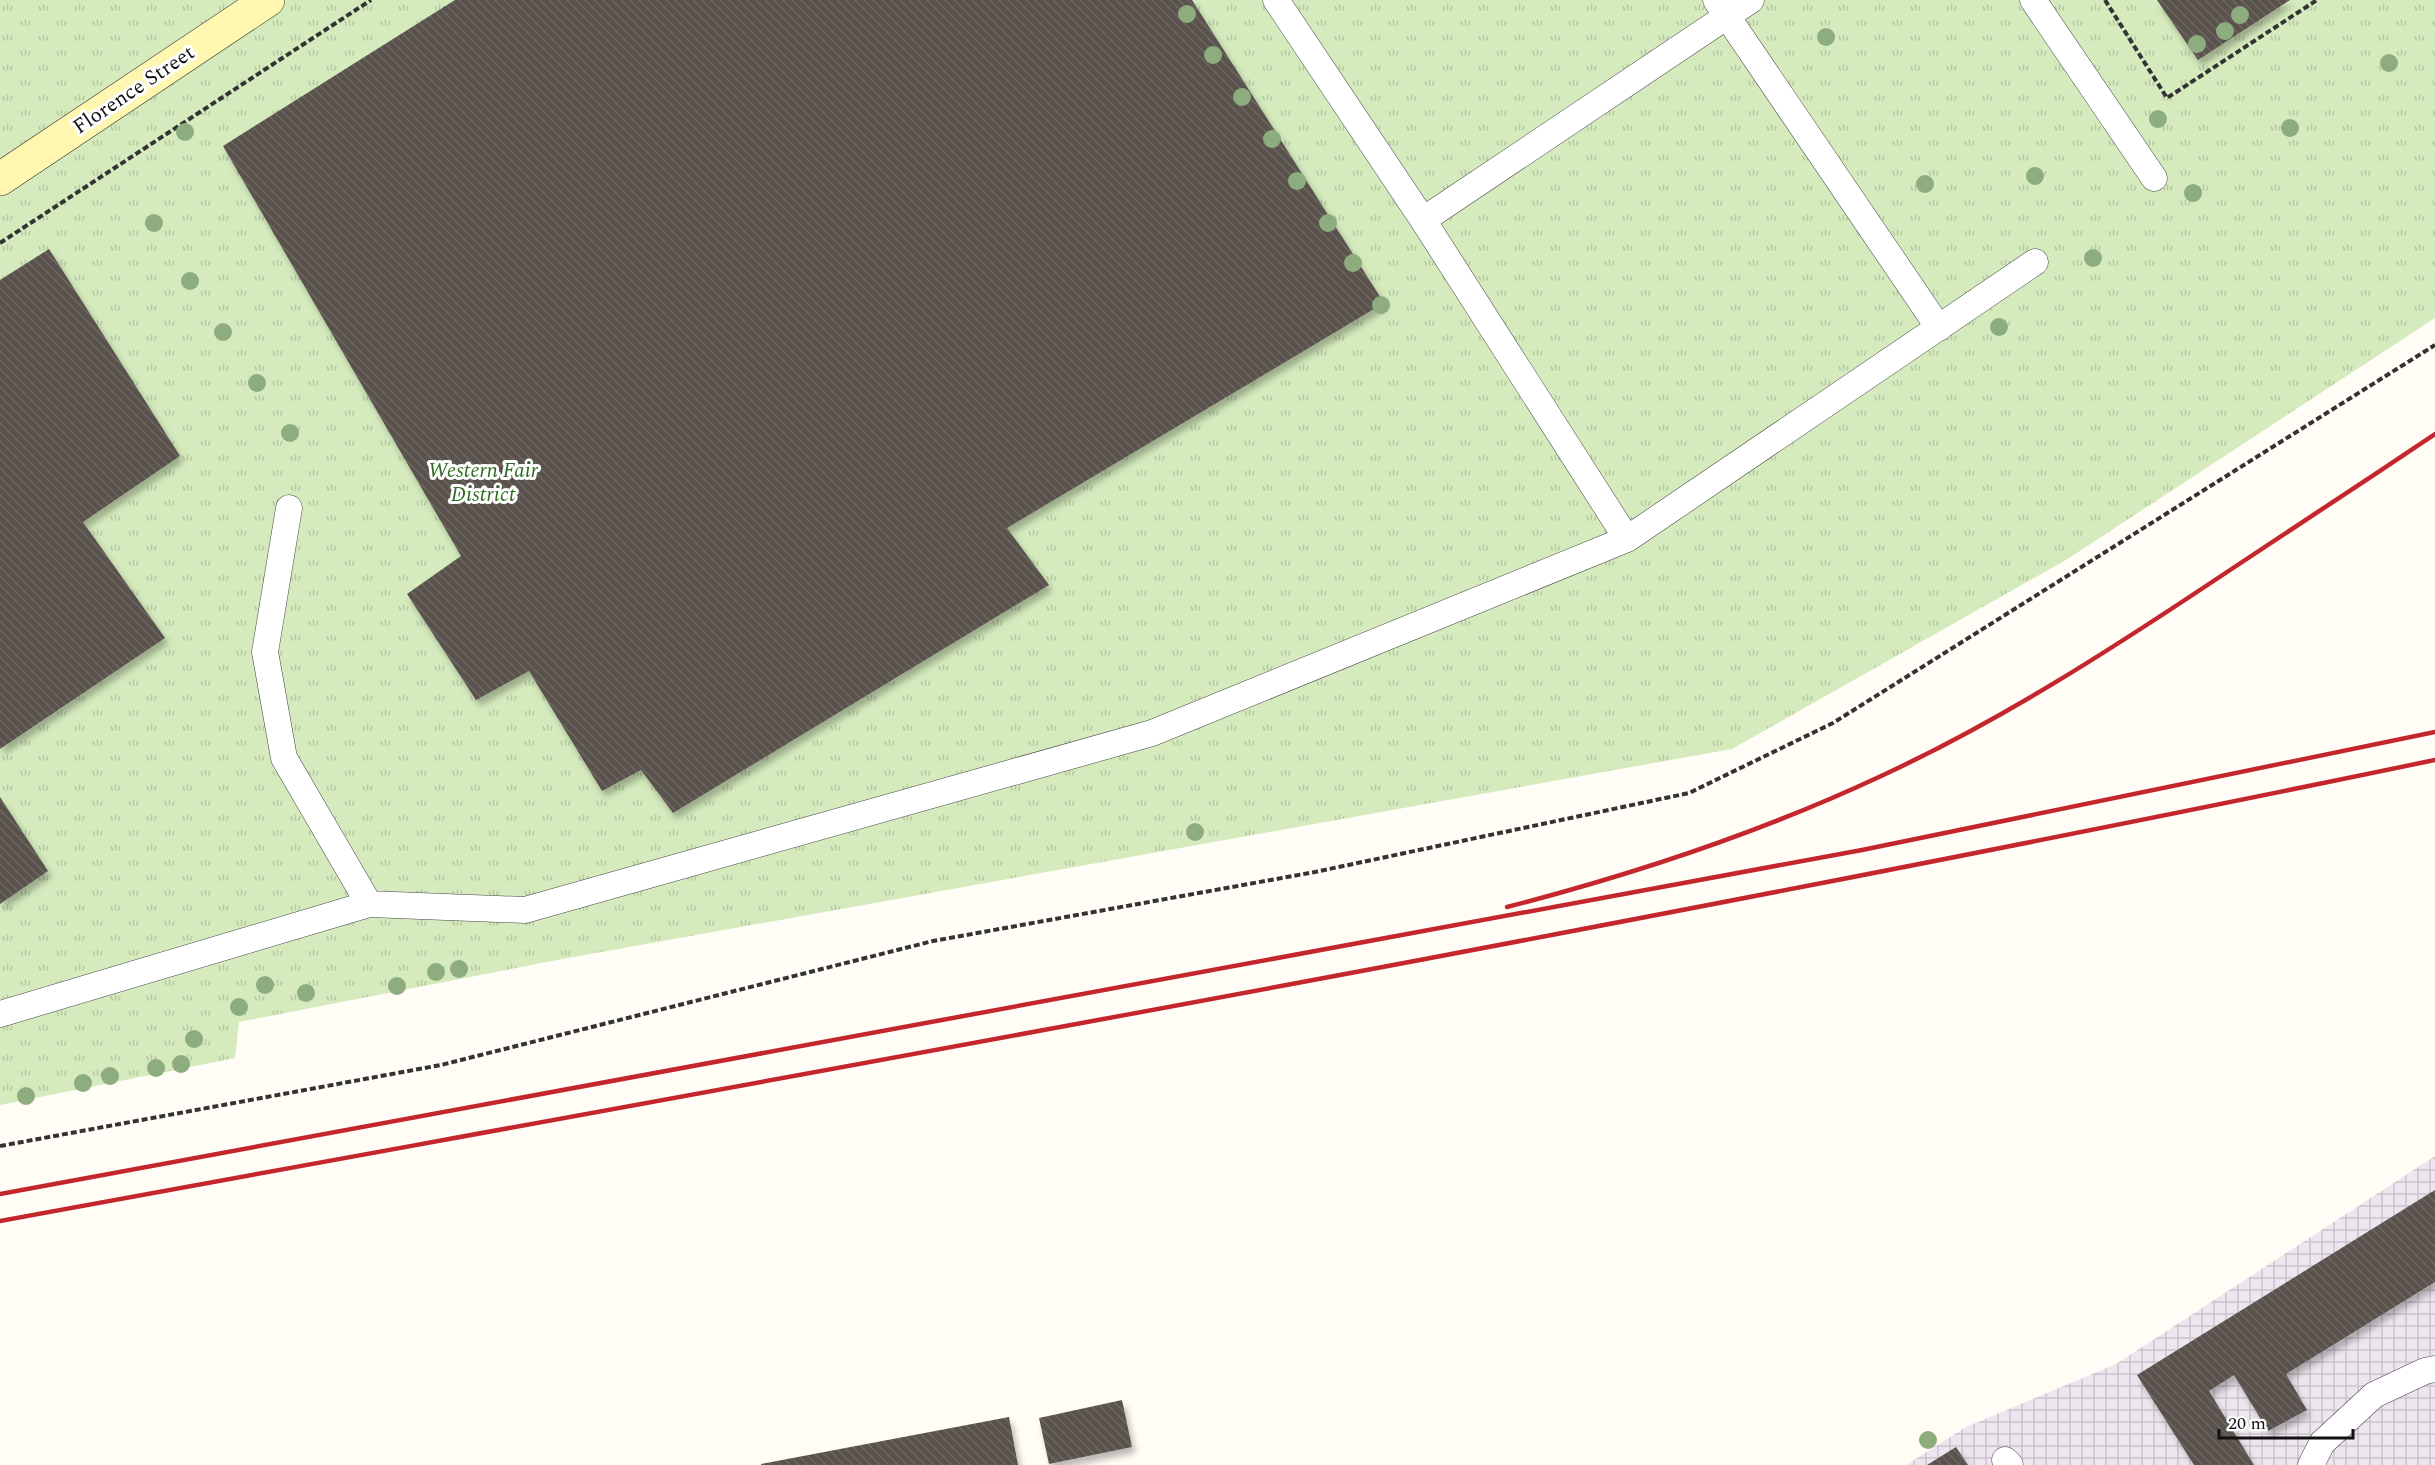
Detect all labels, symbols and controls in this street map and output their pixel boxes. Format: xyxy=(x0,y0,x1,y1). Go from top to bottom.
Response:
street label: Florence Street xyxy=(66,37,202,143)
park label: Western Fair District xyxy=(428,455,539,511)
scale bar xyxy=(2219,1402,2352,1440)
text: 20 m xyxy=(2228,1410,2266,1437)

